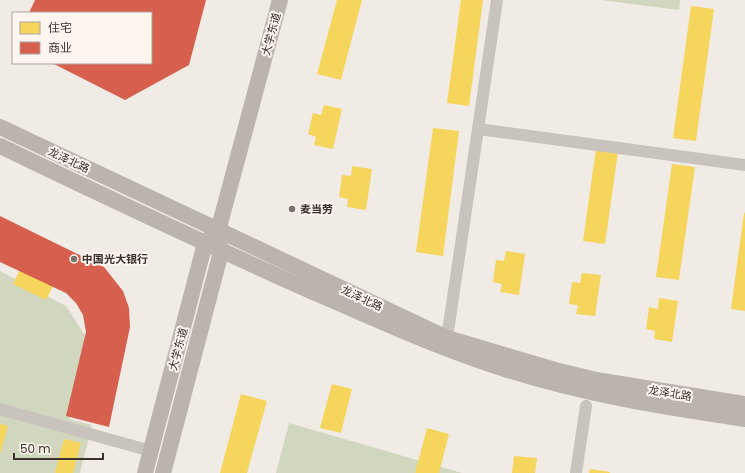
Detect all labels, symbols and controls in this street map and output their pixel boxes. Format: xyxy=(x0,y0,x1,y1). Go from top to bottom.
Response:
street label: 大学东道 xyxy=(258,11,284,57)
legend xyxy=(12,12,152,64)
text: 住宅 xyxy=(48,19,72,36)
text: 商业 xyxy=(48,39,72,56)
street label: 龙泽北路 xyxy=(46,143,92,177)
place label: 麦当劳 xyxy=(300,201,333,217)
marker: 麦当劳 xyxy=(287,204,297,214)
place label: 中国光大银行 xyxy=(82,251,148,267)
marker: 中国光大银行 xyxy=(69,254,79,264)
street label: 龙泽北路 xyxy=(339,281,385,315)
street label: 大学东道 xyxy=(165,326,191,372)
street label: 龙泽北路 xyxy=(647,382,693,404)
scale bar xyxy=(14,435,103,461)
text: 50 m xyxy=(20,440,51,457)

